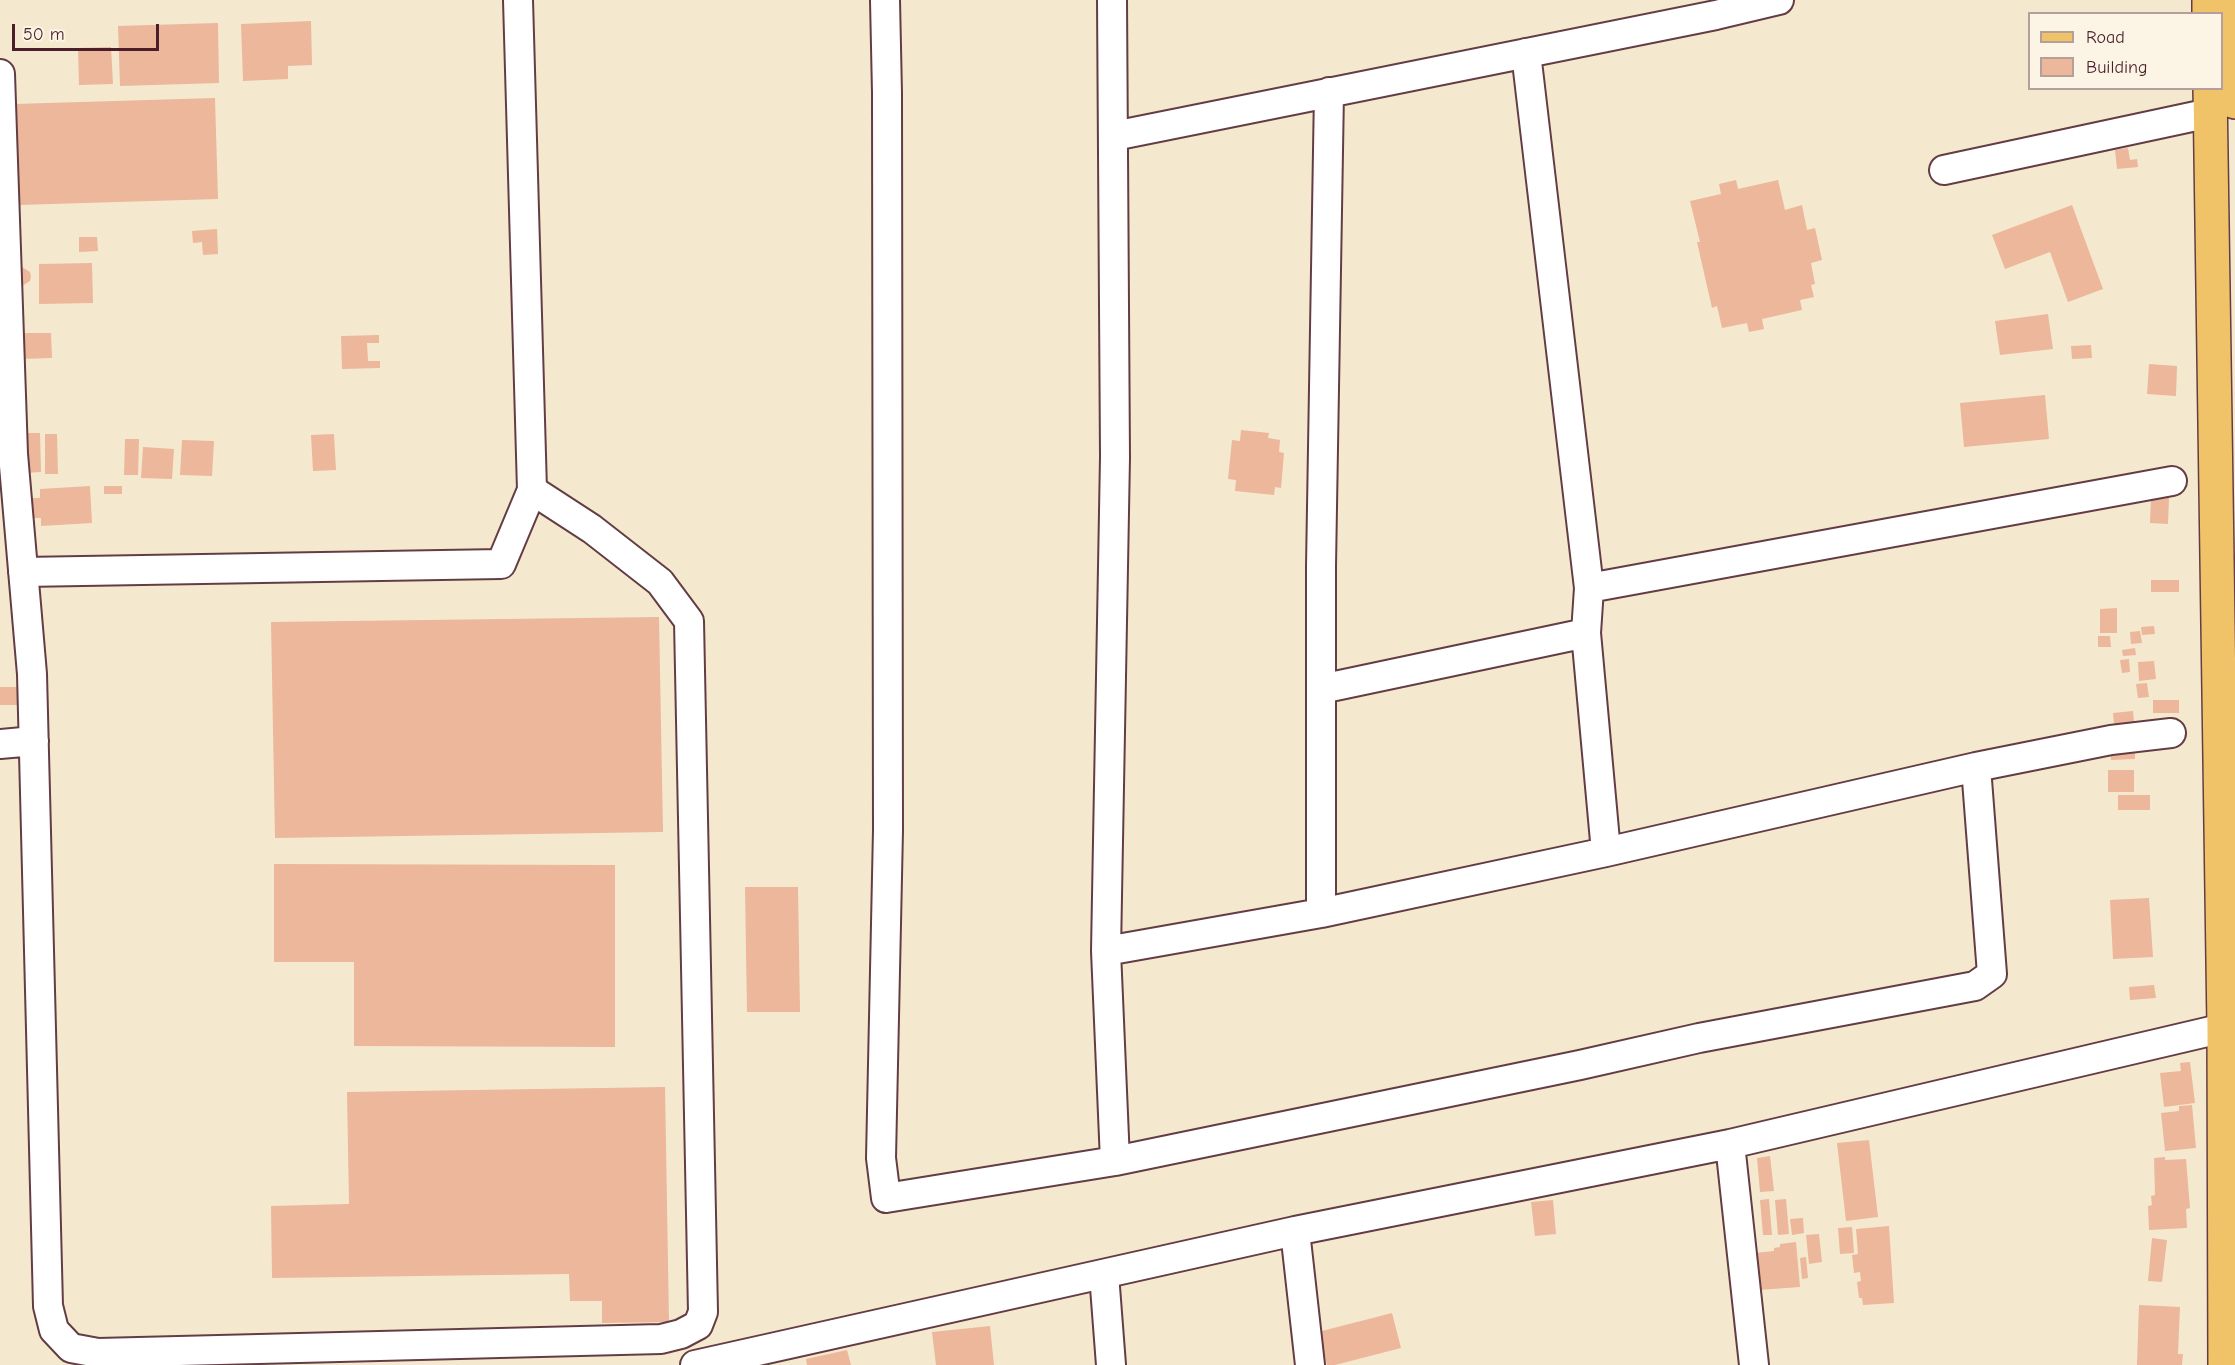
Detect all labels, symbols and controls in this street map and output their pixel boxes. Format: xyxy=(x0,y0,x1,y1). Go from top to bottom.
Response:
scale bar xyxy=(15,12,162,50)
legend xyxy=(2028,12,2223,90)
text: 50 m xyxy=(23,24,65,45)
text: Road xyxy=(2086,27,2125,48)
text: Building xyxy=(2086,57,2148,78)

